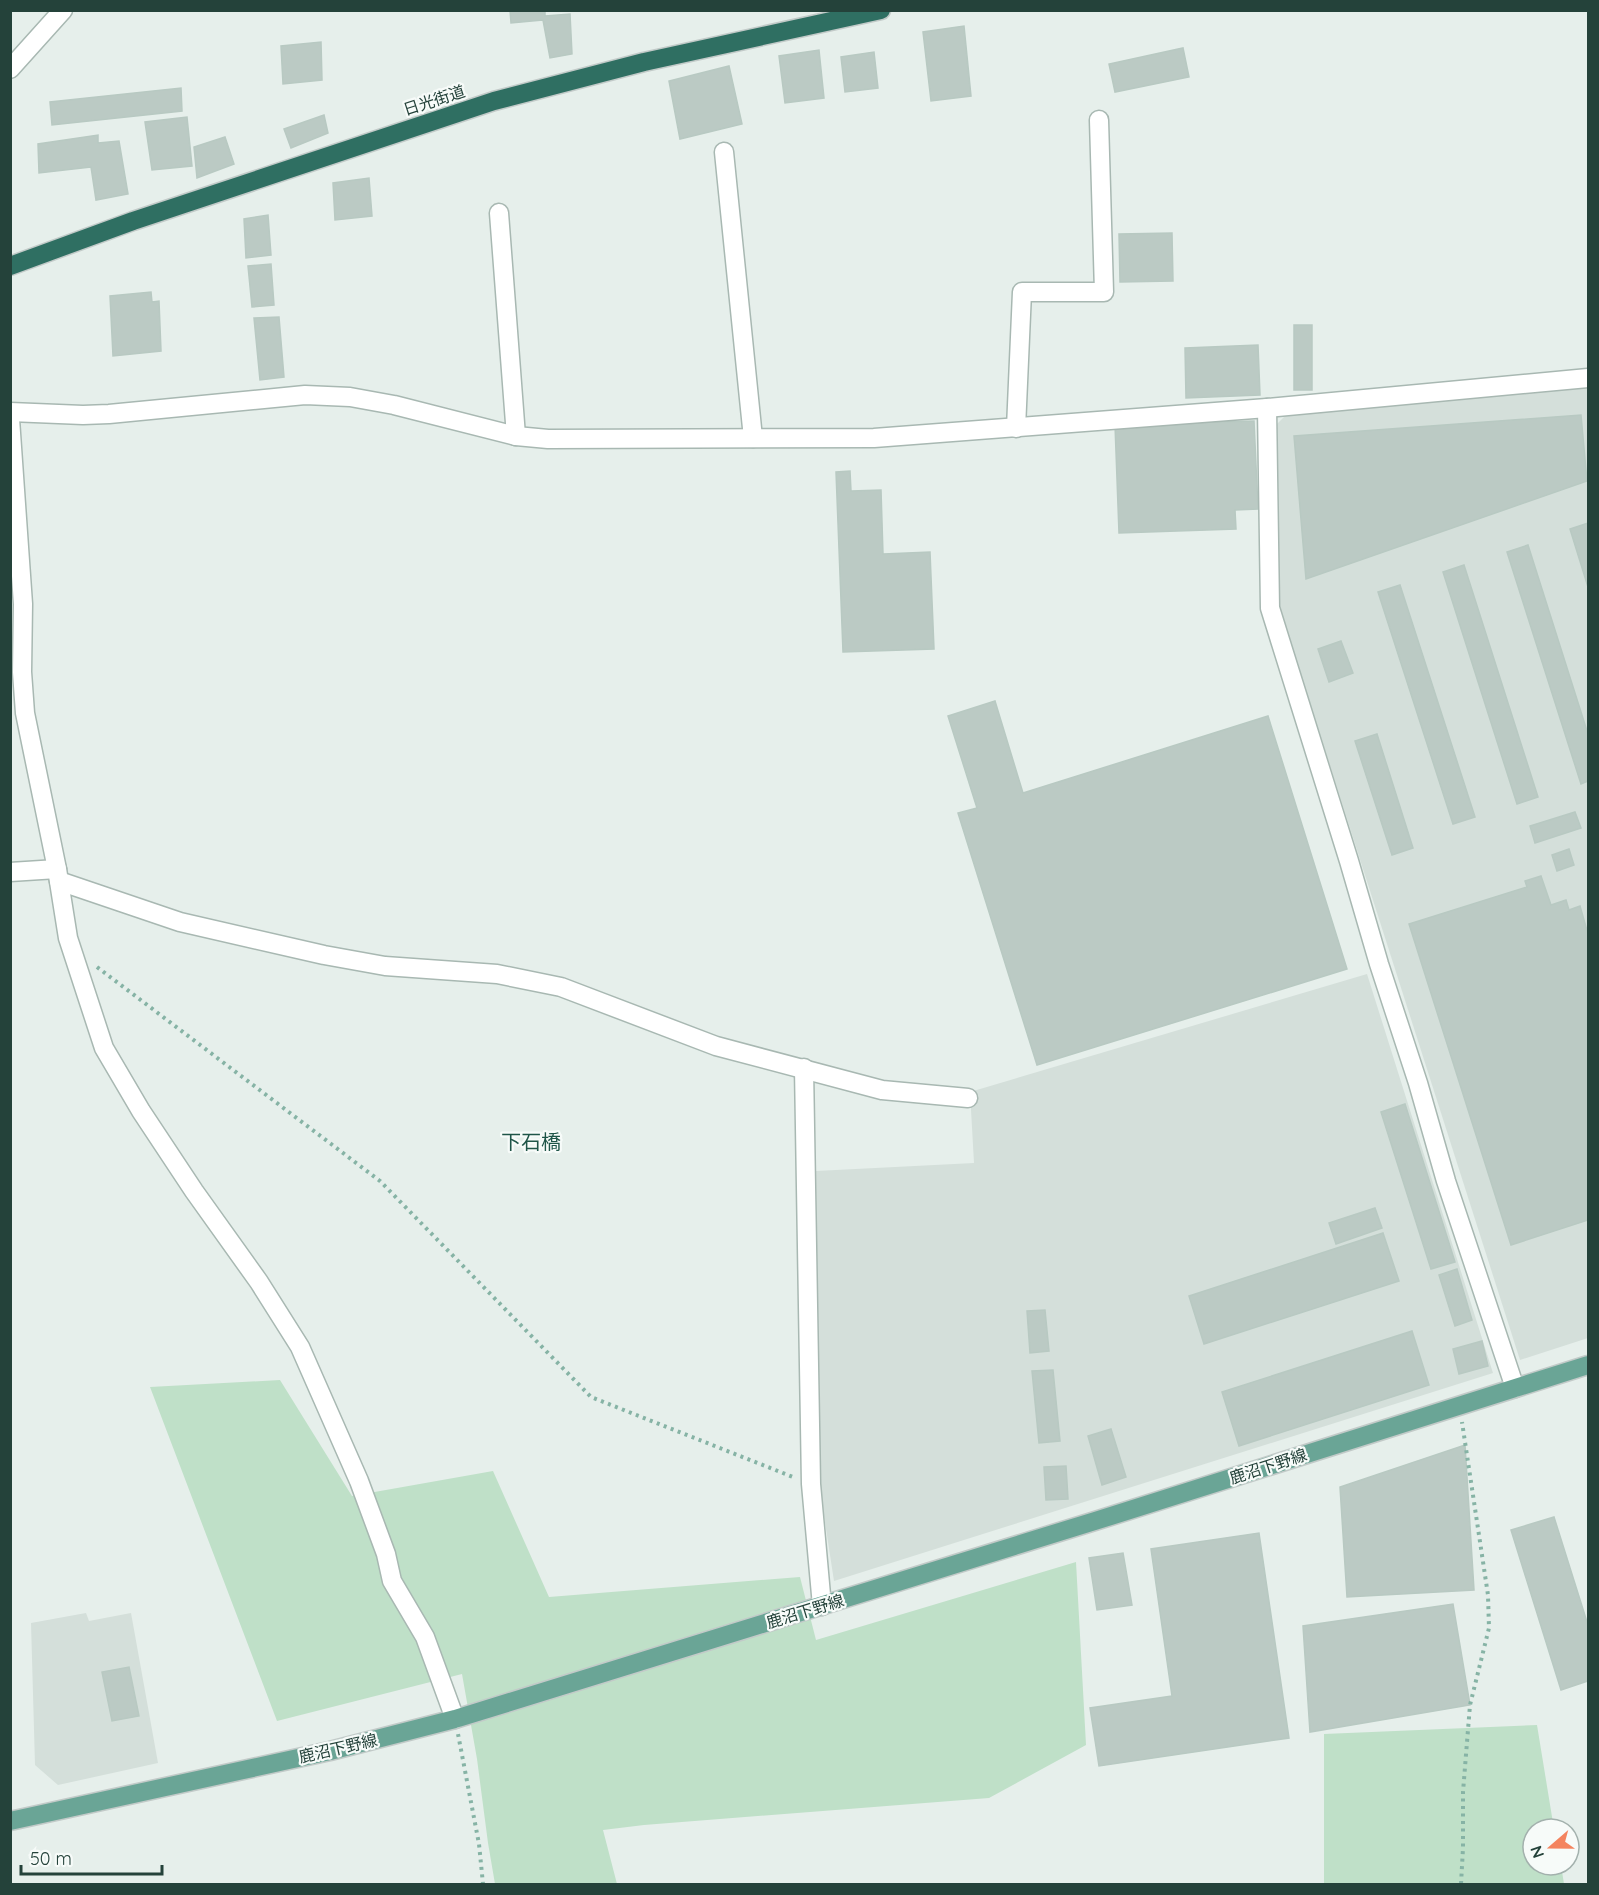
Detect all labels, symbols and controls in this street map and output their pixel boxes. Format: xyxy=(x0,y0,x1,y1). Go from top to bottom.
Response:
street label: 日光街道 xyxy=(400,81,468,119)
district label: 下石橋 xyxy=(501,1129,561,1154)
street label: 鹿沼下野線 xyxy=(1227,1444,1309,1488)
street label: 鹿沼下野線 xyxy=(764,1590,846,1632)
street label: 鹿沼下野線 xyxy=(297,1729,379,1767)
north arrow xyxy=(1521,1817,1581,1877)
scale bar xyxy=(21,1838,162,1876)
text: N xyxy=(1525,1843,1548,1861)
text: 50 m xyxy=(30,1847,72,1870)

